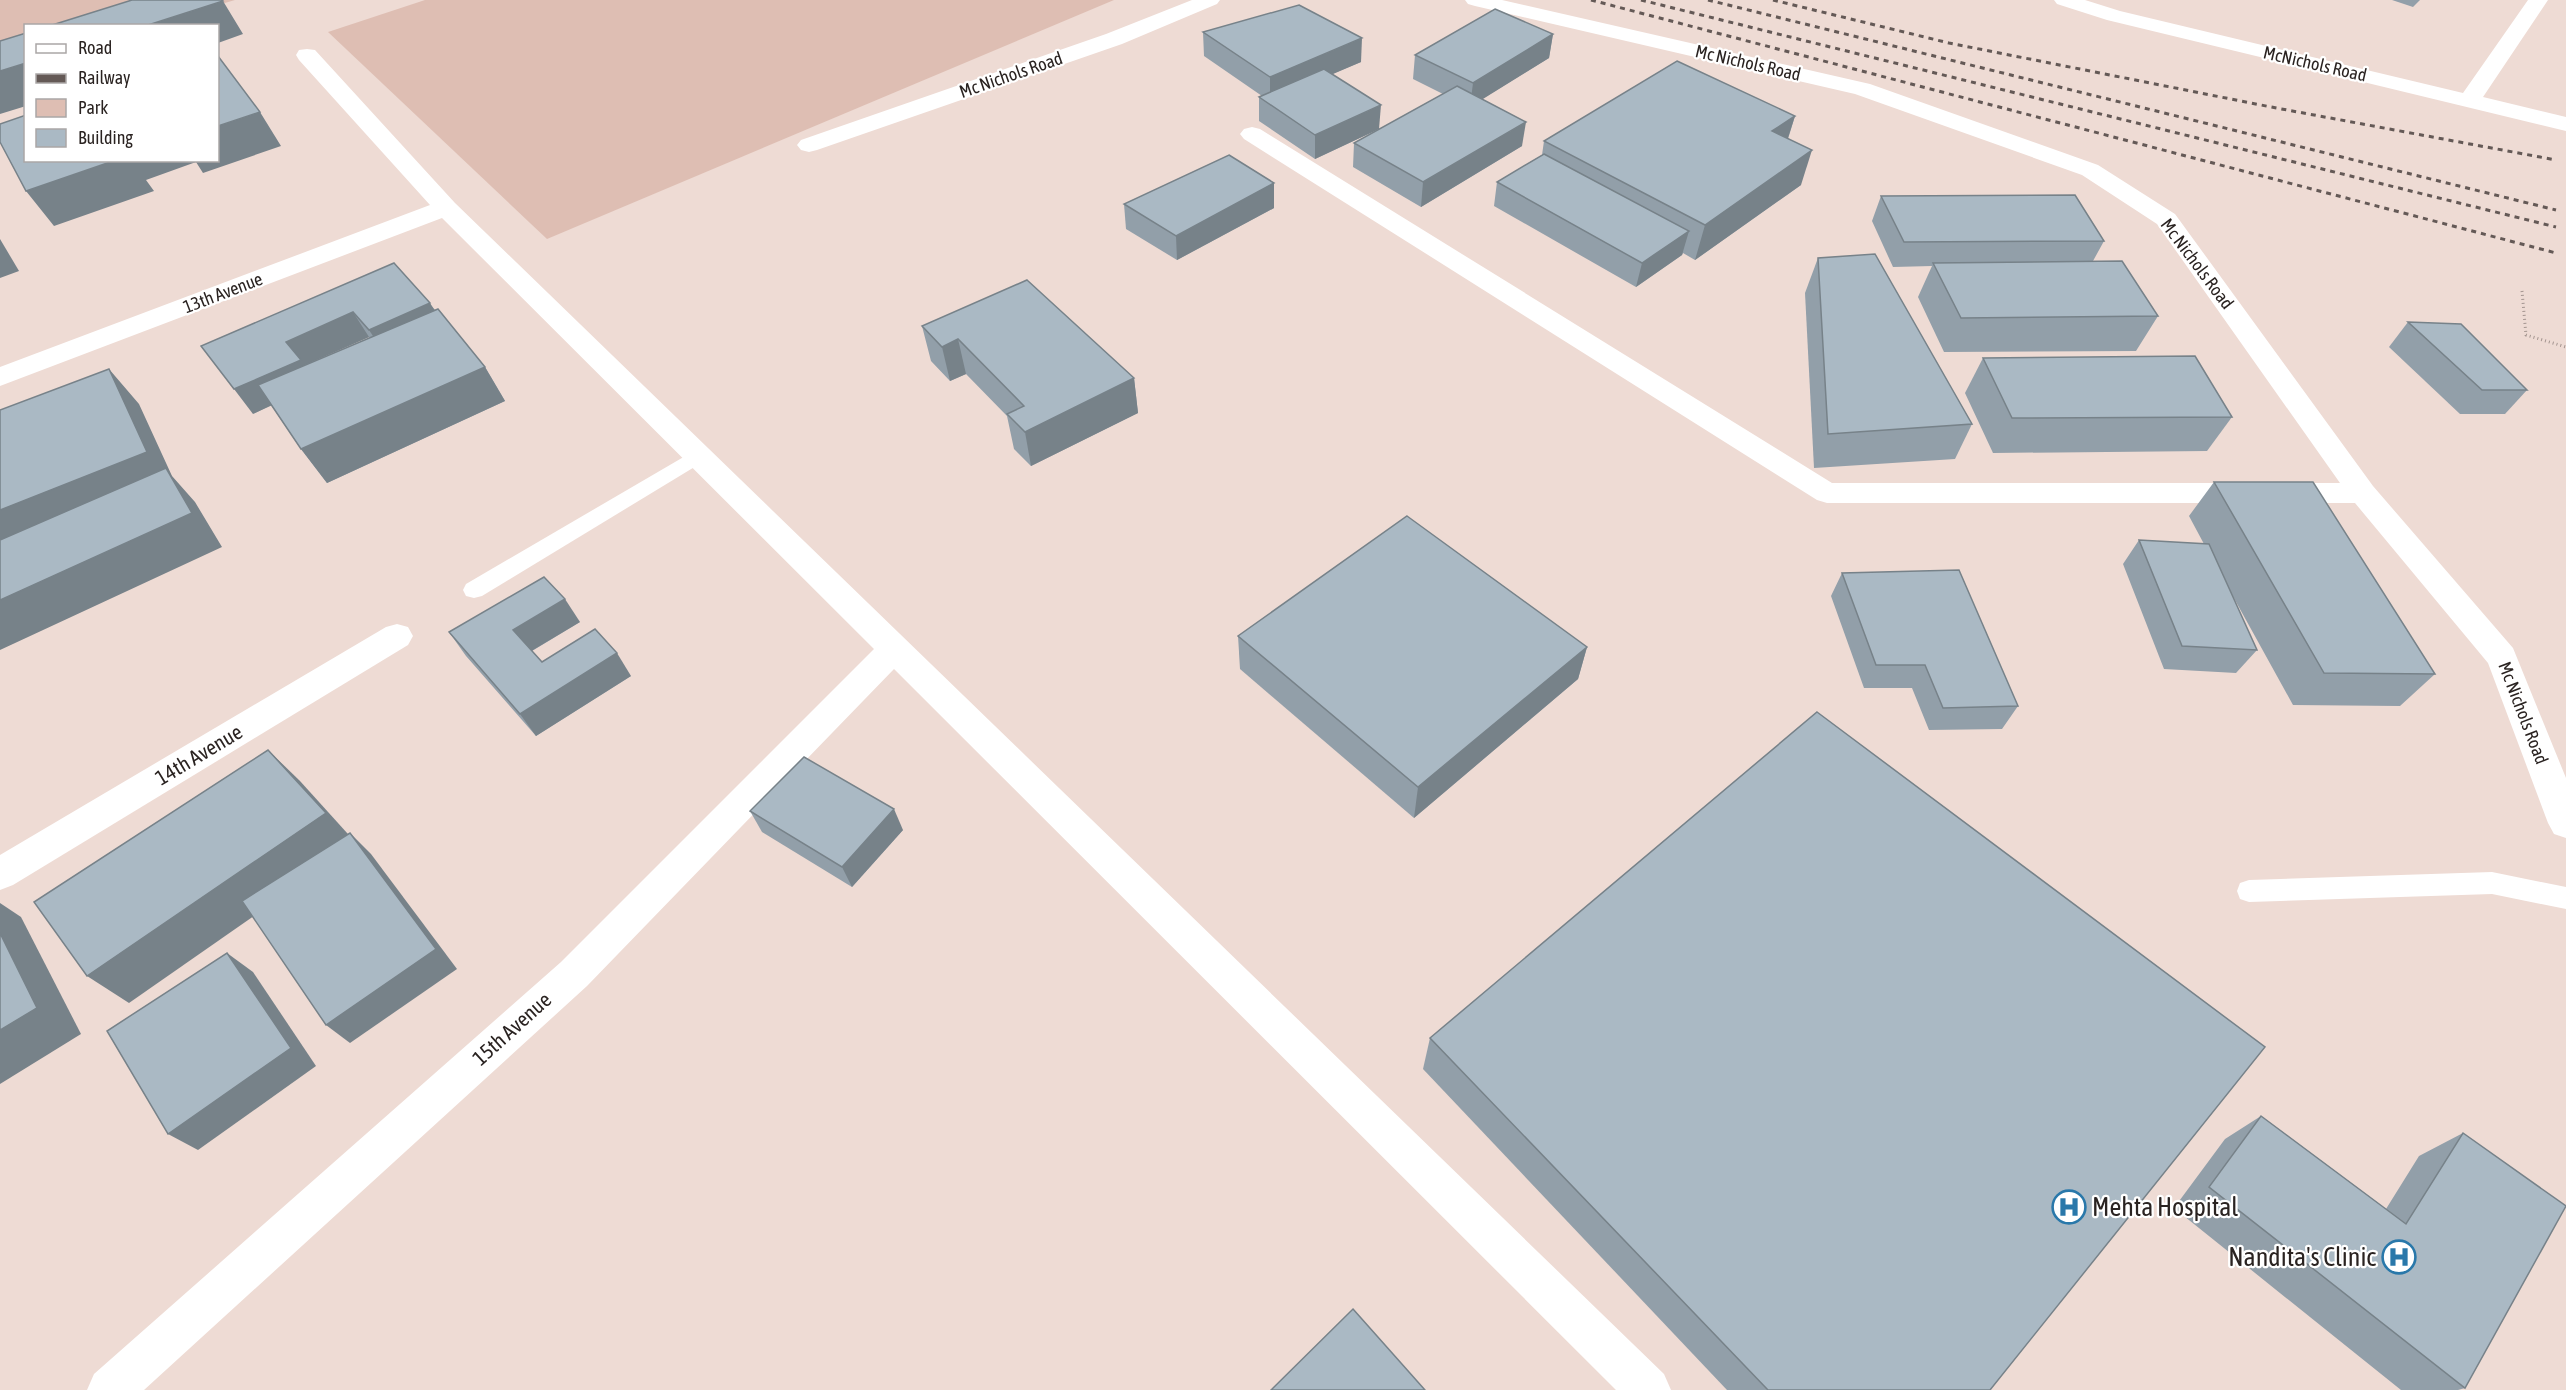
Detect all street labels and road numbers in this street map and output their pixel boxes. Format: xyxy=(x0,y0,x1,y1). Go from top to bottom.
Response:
street label: Mc Nichols Road xyxy=(1693,40,1803,85)
street label: McNichols Road xyxy=(2261,41,2369,86)
street label: Mc Nichols Road xyxy=(956,47,1065,102)
street label: Mc Nichols Road xyxy=(2157,214,2238,313)
street label: 13th Avenue xyxy=(180,268,265,317)
street label: Mc Nichols Road xyxy=(2494,659,2553,767)
street label: 14th Avenue xyxy=(151,719,246,789)
street label: 15th Avenue xyxy=(467,987,555,1070)

